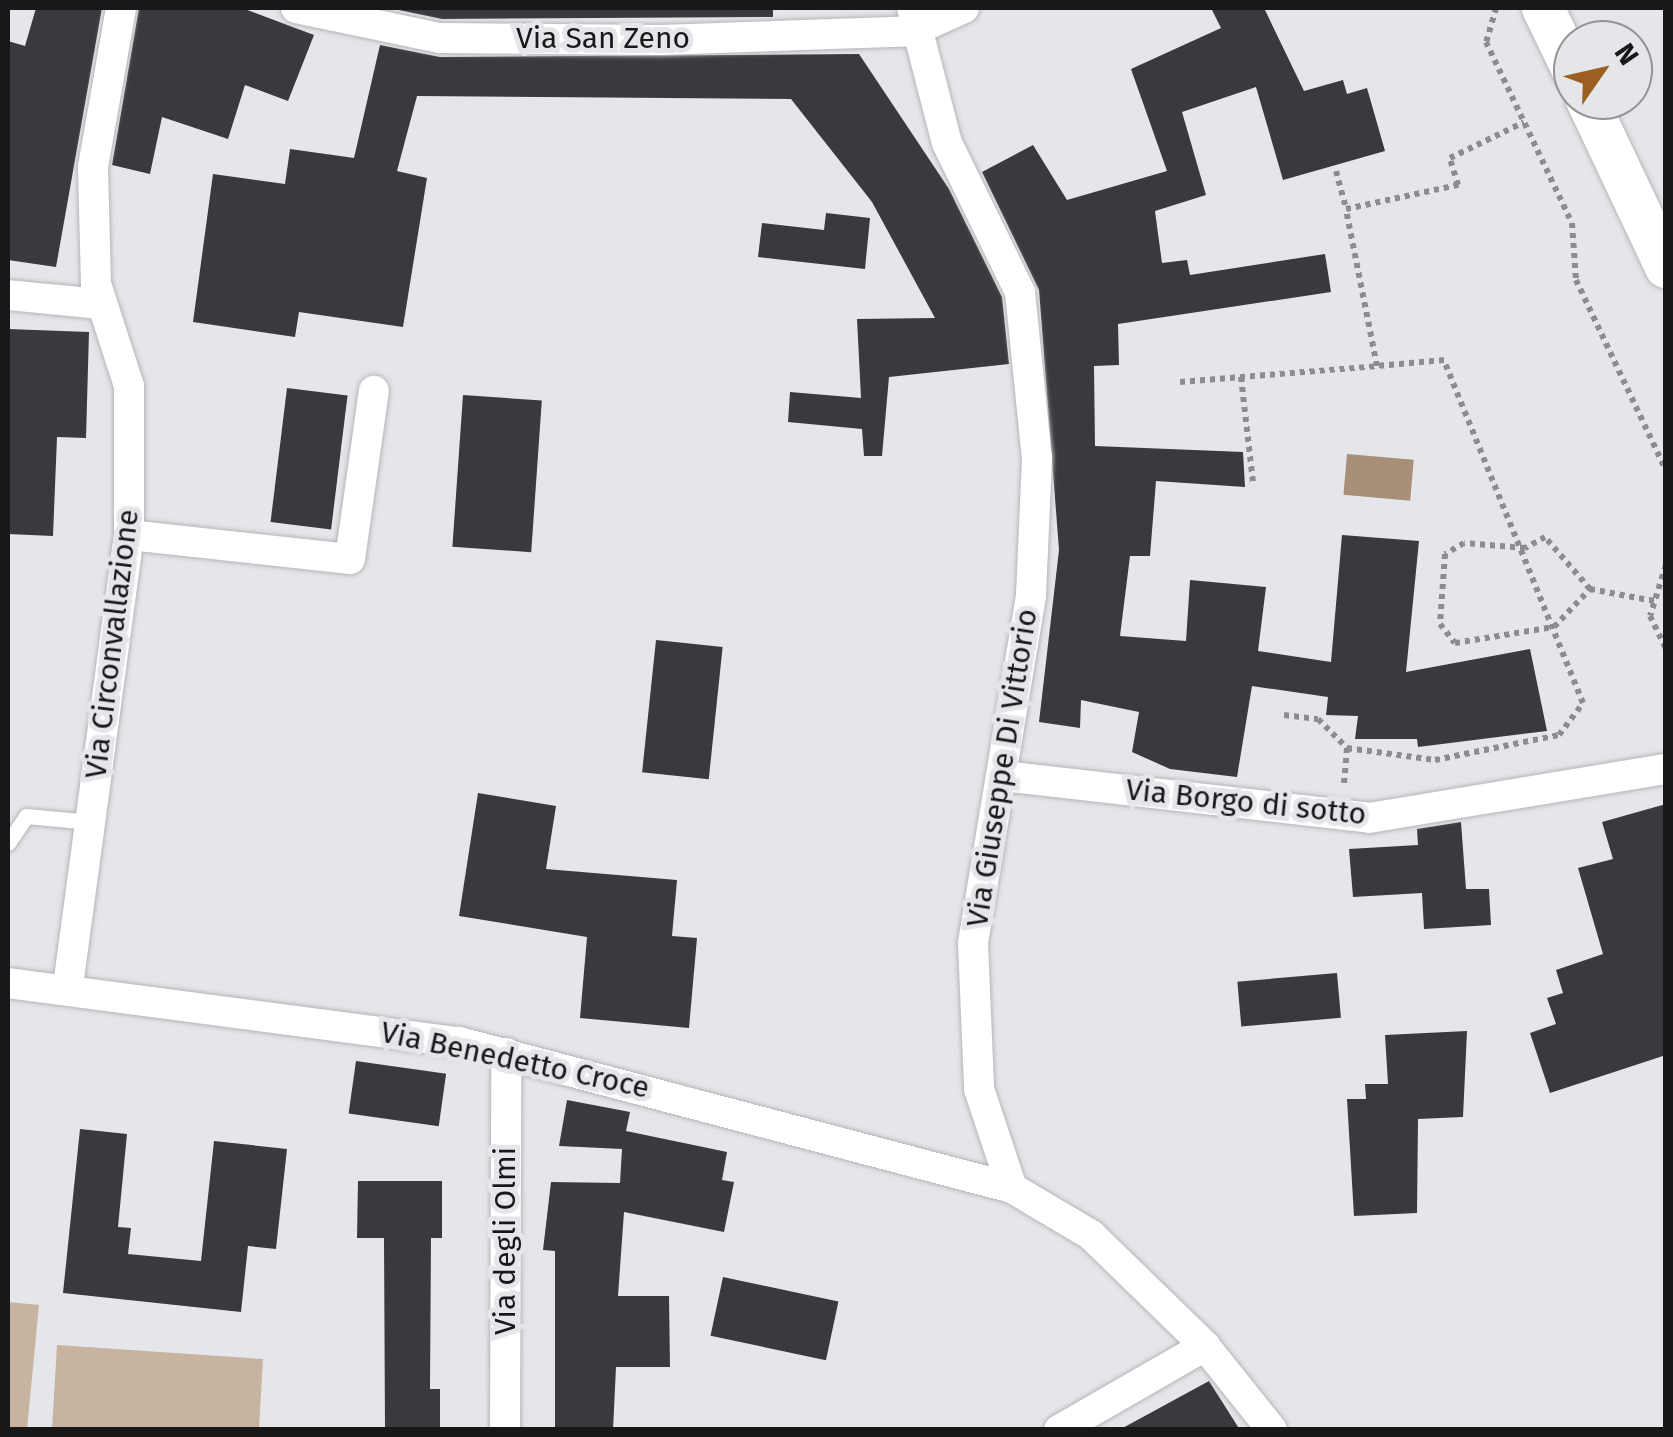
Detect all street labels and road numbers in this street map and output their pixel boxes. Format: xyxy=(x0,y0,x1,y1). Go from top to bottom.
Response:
street label: Via San Zeno xyxy=(516,20,690,56)
street label: Via Circonvallazione xyxy=(78,507,146,781)
street label: Via Giuseppe Di Vittorio xyxy=(959,606,1045,930)
street label: Via Borgo di sotto xyxy=(1124,771,1368,833)
street label: Via Benedetto Croce xyxy=(377,1014,653,1106)
street label: Via degli Olmi xyxy=(487,1147,523,1335)

